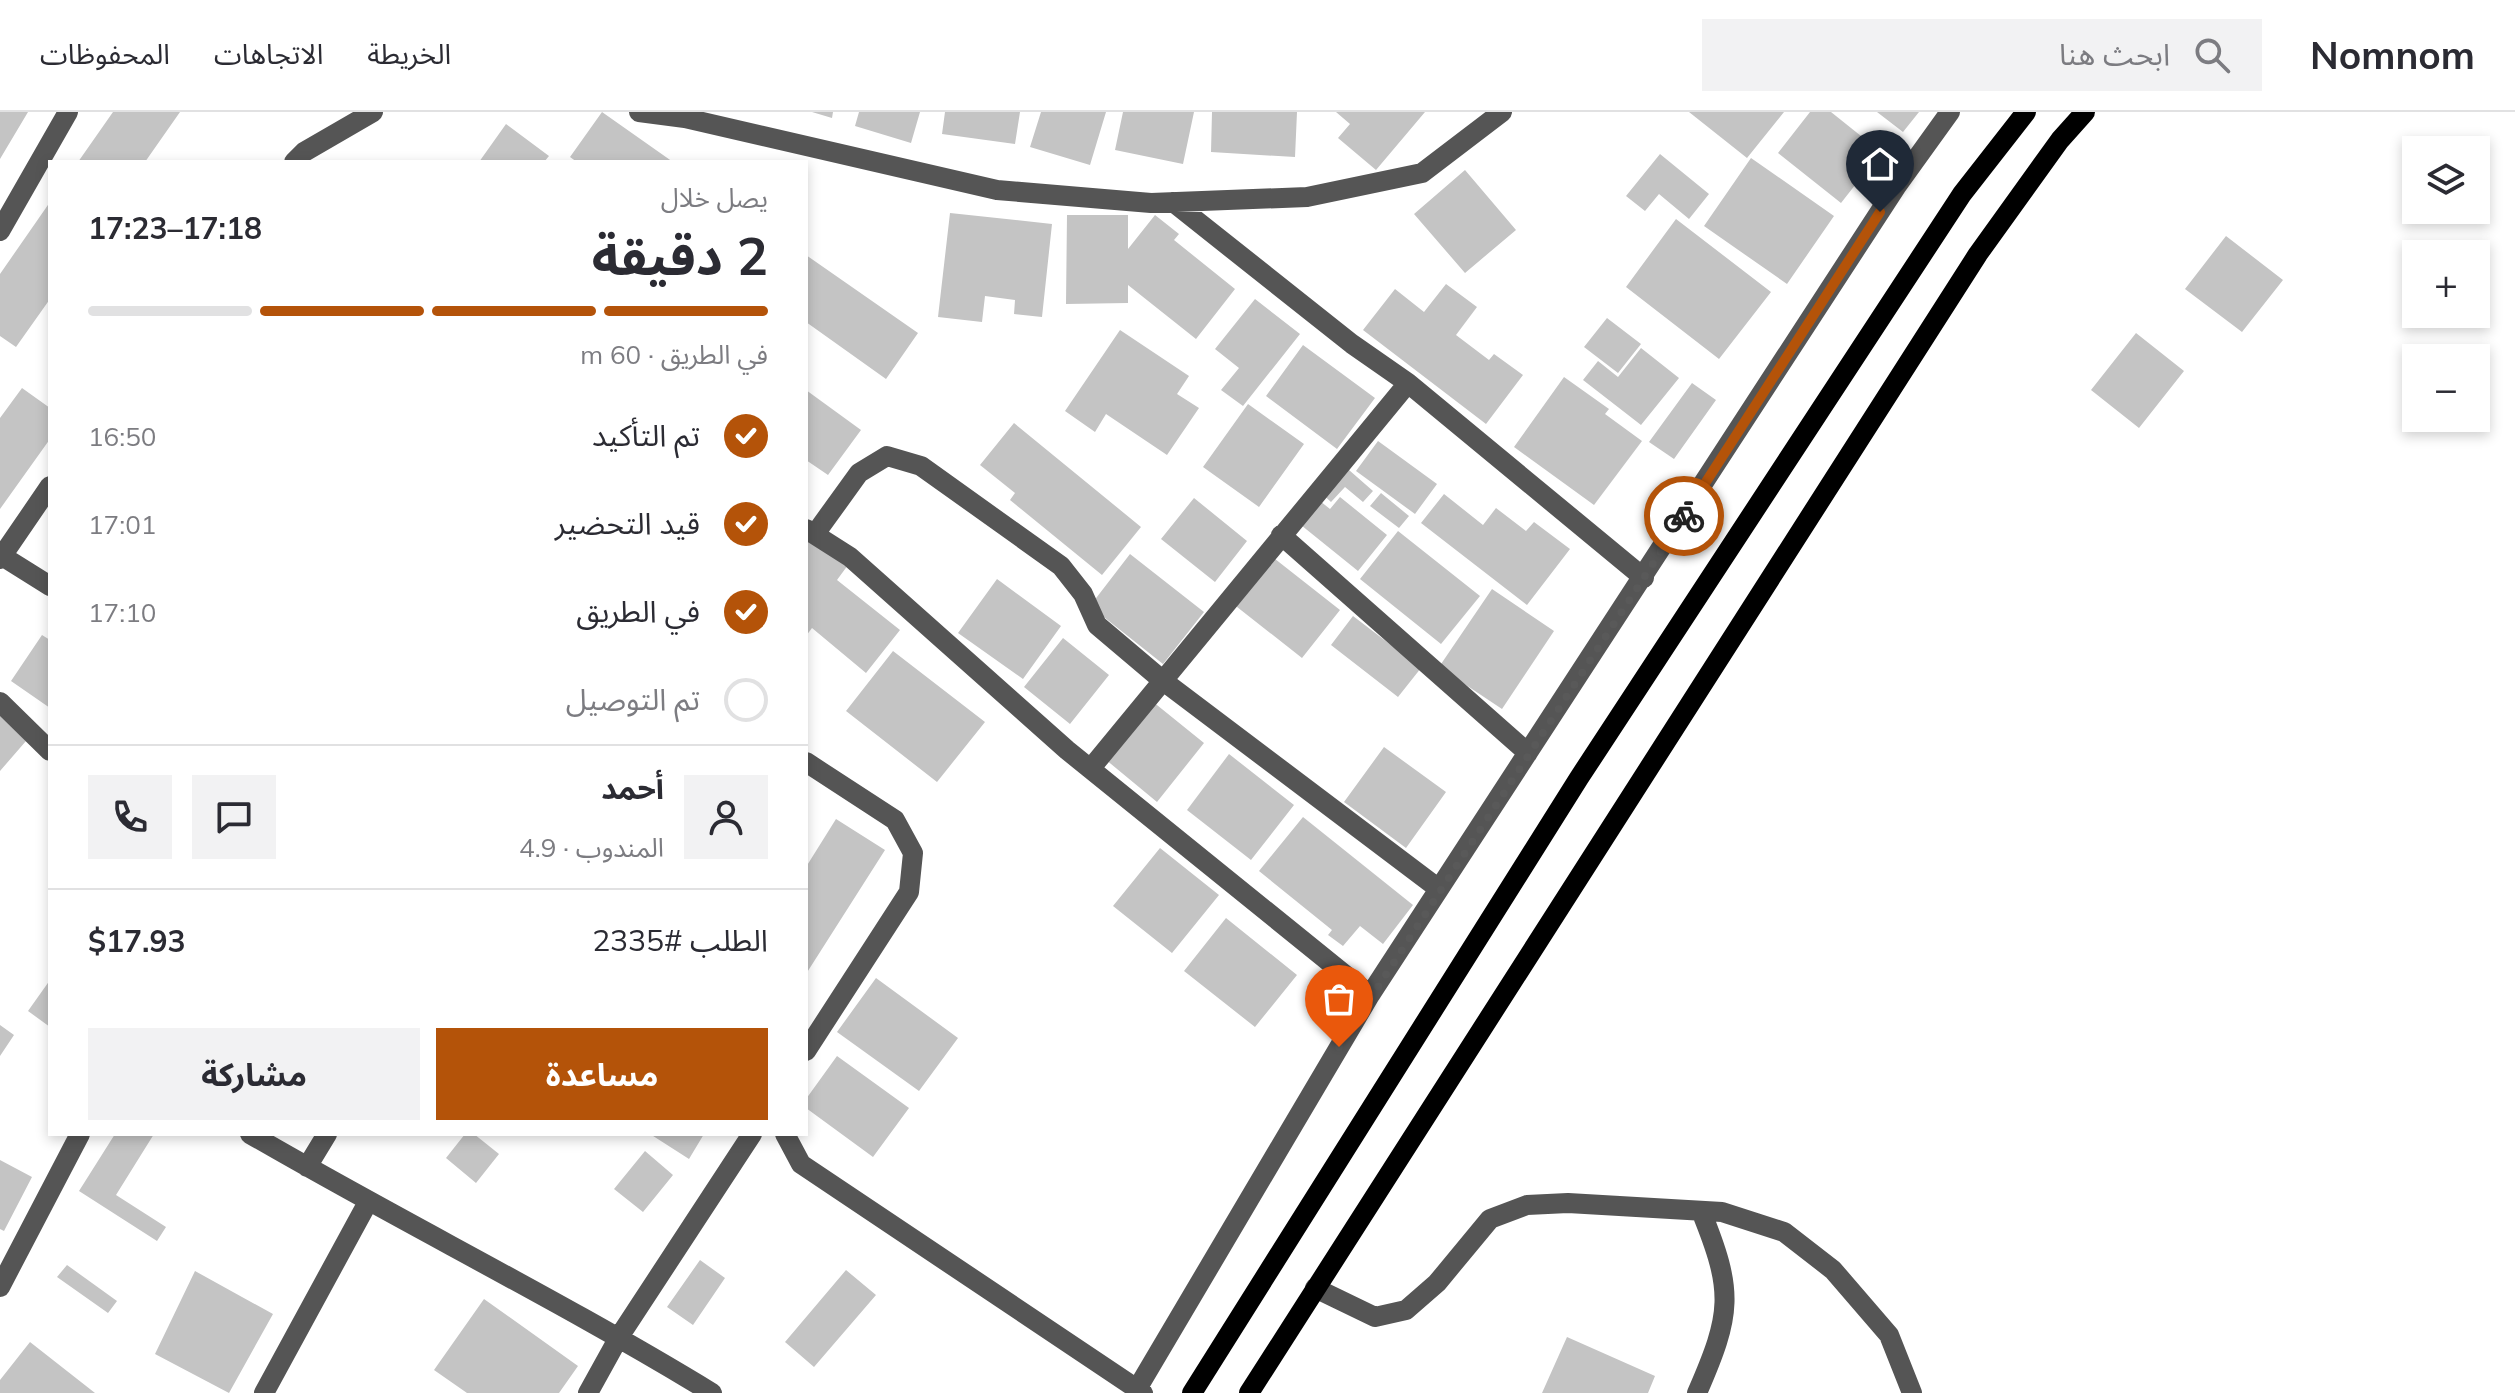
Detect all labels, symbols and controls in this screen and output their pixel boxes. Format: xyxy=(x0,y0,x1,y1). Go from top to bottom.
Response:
search box xyxy=(1702,19,2262,91)
text: Nomnom xyxy=(2310,31,2475,79)
icon: search xyxy=(2190,33,2234,77)
text: ابحث هنا xyxy=(2059,35,2170,73)
text: المحفوظات xyxy=(40,36,170,71)
text: الاتجاهات xyxy=(214,36,323,71)
text: الخريطة xyxy=(367,36,451,71)
pin xyxy=(1846,130,1914,212)
map controls xyxy=(2402,136,2490,432)
button: layers xyxy=(2402,136,2490,224)
icon: home xyxy=(1858,142,1902,186)
text: يصل خلال xyxy=(661,181,768,214)
text: 17:18–17:23 xyxy=(88,209,262,247)
text: 2 دقيقة xyxy=(592,223,768,288)
button: + xyxy=(2402,240,2490,328)
text: في الطريق · 60 m xyxy=(580,338,768,371)
button: − xyxy=(2402,344,2490,432)
icon: check xyxy=(724,414,768,458)
text: تم التأكيد xyxy=(592,416,700,454)
text: 16:50 xyxy=(88,420,156,453)
courier xyxy=(1644,476,1724,556)
icon: bike xyxy=(1662,494,1706,538)
icon: check xyxy=(724,502,768,546)
text: قيد التحضير xyxy=(555,504,700,542)
text: 17:01 xyxy=(88,508,156,541)
icon: check xyxy=(724,590,768,634)
text: في الطريق xyxy=(576,592,700,630)
text: 17:10 xyxy=(88,596,156,629)
text: تم التوصيل xyxy=(566,680,700,718)
text: أحمد xyxy=(601,769,664,807)
button: phone xyxy=(88,775,172,859)
button: chat xyxy=(192,775,276,859)
button: person xyxy=(684,775,768,859)
text: المندوب · 4.9 xyxy=(519,831,664,864)
text: الطلب #2335 xyxy=(592,921,768,959)
text: $17.93 xyxy=(88,922,185,960)
pin xyxy=(1305,965,1373,1047)
icon: bag xyxy=(1317,977,1361,1021)
button: مشاركة xyxy=(88,1028,420,1120)
button: مساعدة xyxy=(436,1028,768,1120)

